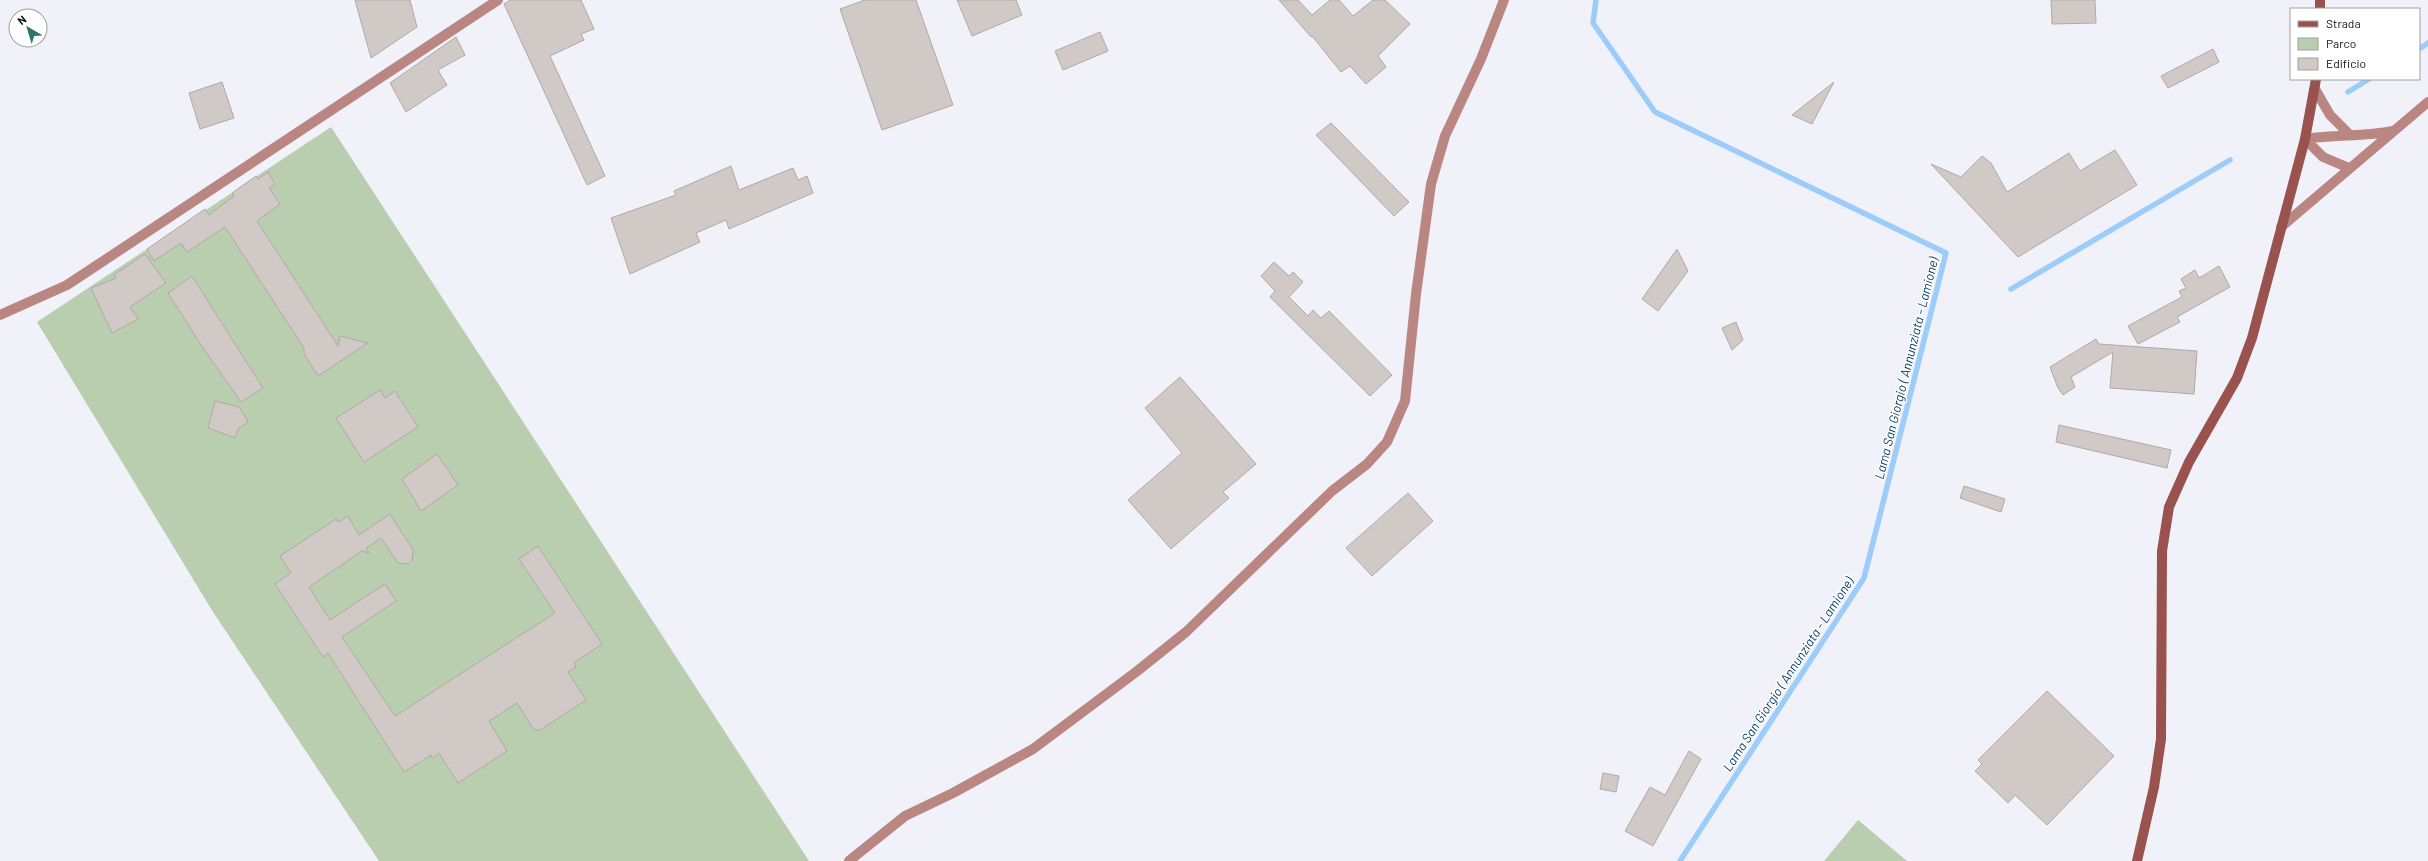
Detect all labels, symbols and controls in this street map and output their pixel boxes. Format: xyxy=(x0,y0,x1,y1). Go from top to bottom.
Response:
north arrow xyxy=(8,8,48,48)
legend xyxy=(2290,8,2420,80)
text: N xyxy=(15,12,28,27)
text: Strada xyxy=(2326,16,2361,30)
text: Parco xyxy=(2326,36,2356,50)
text: Edificio xyxy=(2326,56,2366,70)
water label: Lama San Giorgio ( Annunziata - Lamione) xyxy=(1871,255,1942,481)
water label: Lama San Giorgio ( Annunziata - Lamione) xyxy=(1719,573,1857,774)

